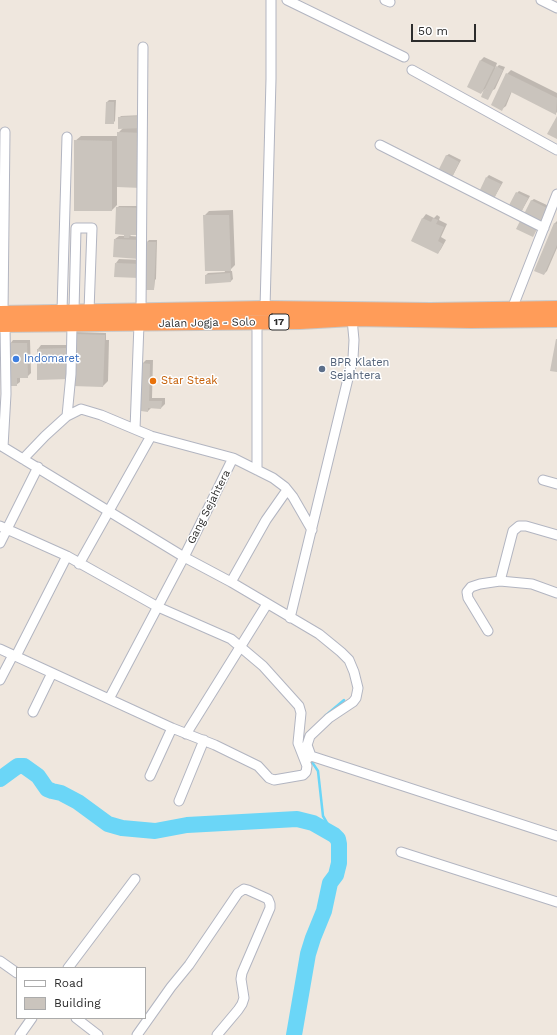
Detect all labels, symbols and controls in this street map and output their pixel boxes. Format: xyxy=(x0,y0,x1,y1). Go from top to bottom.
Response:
scale bar xyxy=(413,16,478,42)
text: 50 m xyxy=(418,24,448,38)
road number: 17 xyxy=(269,314,289,330)
street label: Jalan Jogja - Solo xyxy=(158,316,256,330)
place label: Indomaret xyxy=(24,352,79,366)
marker: Indomaret xyxy=(11,354,21,364)
place label: BPR Klaten Sejahtera xyxy=(330,356,389,382)
marker: BPR Klaten Sejahtera xyxy=(317,364,327,374)
place label: Star Steak xyxy=(161,374,218,388)
marker: Star Steak xyxy=(148,376,158,386)
street label: Gang Sejahtera xyxy=(185,468,233,546)
legend xyxy=(16,967,146,1019)
text: Road xyxy=(54,976,83,990)
text: Building xyxy=(54,996,101,1010)

